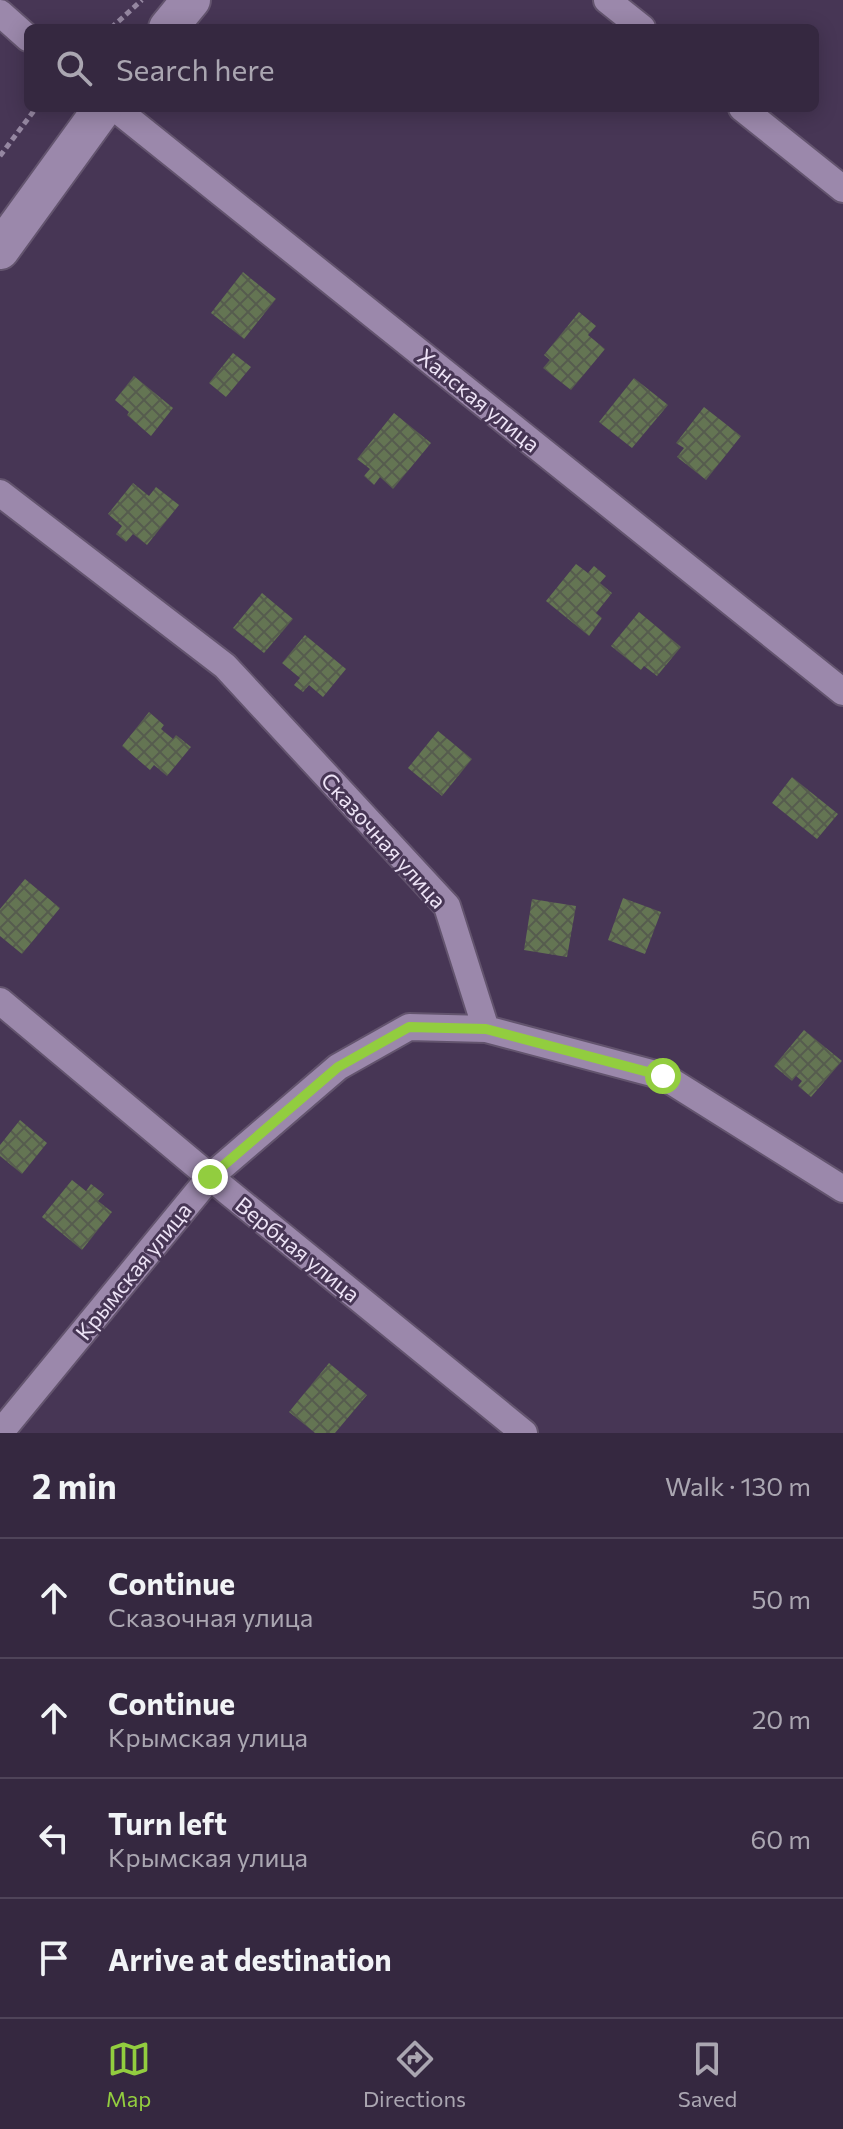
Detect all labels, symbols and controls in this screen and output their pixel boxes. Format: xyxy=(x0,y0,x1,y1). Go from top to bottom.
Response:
search box xyxy=(24,24,819,112)
icon: search xyxy=(52,46,96,90)
text: Search here xyxy=(116,50,275,87)
street label: Ханская улица xyxy=(413,343,545,457)
street label: Сказочная улица xyxy=(316,766,452,914)
route start xyxy=(645,1058,681,1094)
route end xyxy=(192,1159,228,1195)
street label: Вербная улица xyxy=(230,1191,366,1307)
street label: Крымская улица xyxy=(69,1197,197,1345)
text: 2 min xyxy=(32,1464,117,1506)
text: Walk · 130 m xyxy=(665,1470,811,1501)
text: Continue xyxy=(108,1564,235,1601)
icon: ahead xyxy=(32,1576,76,1620)
text: 50 m xyxy=(751,1583,811,1614)
text: Сказочная улица xyxy=(108,1601,313,1632)
text: Continue xyxy=(108,1684,235,1721)
icon: ahead xyxy=(32,1696,76,1740)
text: 20 m xyxy=(752,1703,811,1734)
text: Крымская улица xyxy=(108,1721,308,1752)
text: Turn left xyxy=(108,1804,227,1841)
icon: left xyxy=(32,1816,76,1860)
text: 60 m xyxy=(751,1823,811,1854)
text: Крымская улица xyxy=(108,1841,308,1872)
icon: arrive xyxy=(32,1936,76,1980)
text: Arrive at destination xyxy=(108,1940,392,1977)
tab: Map xyxy=(106,2037,151,2112)
tab: Directions xyxy=(363,2037,466,2112)
tab: Saved xyxy=(678,2037,737,2112)

